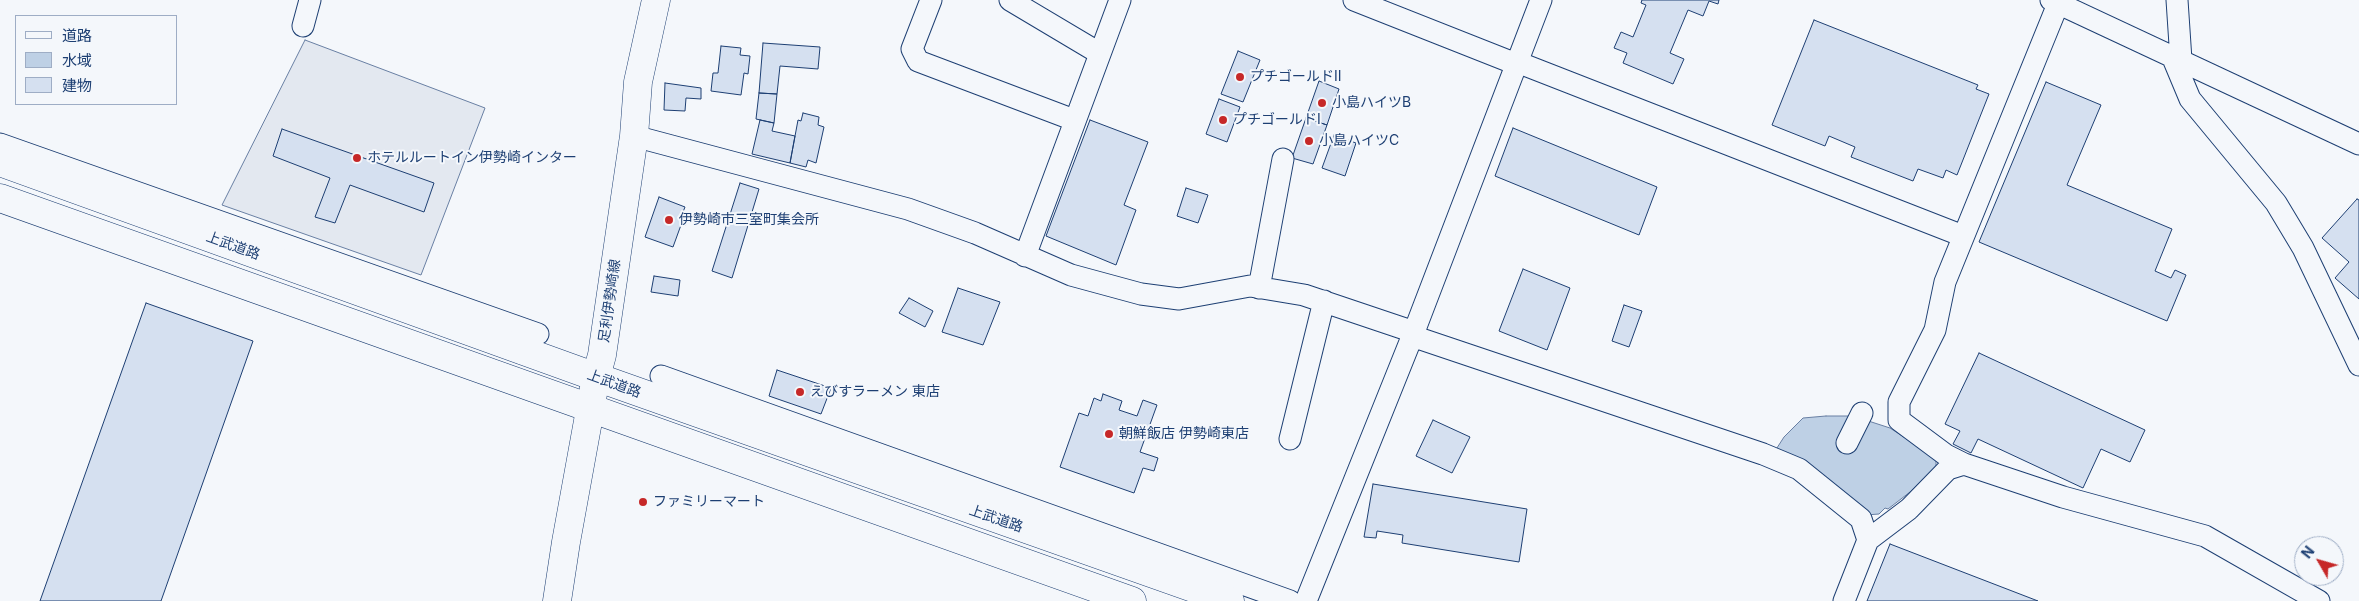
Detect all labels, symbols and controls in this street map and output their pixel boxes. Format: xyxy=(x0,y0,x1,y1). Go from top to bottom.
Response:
legend xyxy=(15,15,178,105)
text: 道路 xyxy=(62,26,92,45)
text: 水域 xyxy=(62,51,92,70)
place label: プチゴールドⅡ xyxy=(1250,69,1342,85)
marker: プチゴールドⅡ xyxy=(1234,71,1246,83)
text: 建物 xyxy=(62,76,92,95)
place label: 小島ハイツB xyxy=(1332,95,1411,111)
marker: 小島ハイツB xyxy=(1316,97,1328,109)
place label: プチゴールドⅠ xyxy=(1233,112,1321,128)
marker: プチゴールドⅠ xyxy=(1217,114,1229,126)
place label: 小島ハイツC xyxy=(1319,133,1399,149)
marker: 小島ハイツC xyxy=(1303,135,1315,147)
place label: ホテルルートイン伊勢崎インター xyxy=(367,150,577,166)
marker: ホテルルートイン伊勢崎インター xyxy=(351,152,363,164)
place label: 伊勢崎市三室町集会所 xyxy=(679,212,819,228)
marker: 伊勢崎市三室町集会所 xyxy=(663,214,675,226)
street label: 上武道路 xyxy=(204,229,262,263)
street label: 足利伊勢崎線 xyxy=(596,258,624,344)
street label: 上武道路 xyxy=(585,367,643,401)
place label: えびすラーメン 東店 xyxy=(810,384,940,400)
marker: えびすラーメン 東店 xyxy=(794,386,806,398)
place label: 朝鮮飯店 伊勢崎東店 xyxy=(1119,426,1249,442)
marker: 朝鮮飯店 伊勢崎東店 xyxy=(1103,428,1115,440)
place label: ファミリーマート xyxy=(653,494,765,510)
marker: ファミリーマート xyxy=(637,496,649,508)
street label: 上武道路 xyxy=(967,502,1025,536)
north arrow xyxy=(2294,536,2344,586)
text: N xyxy=(2298,543,2318,562)

